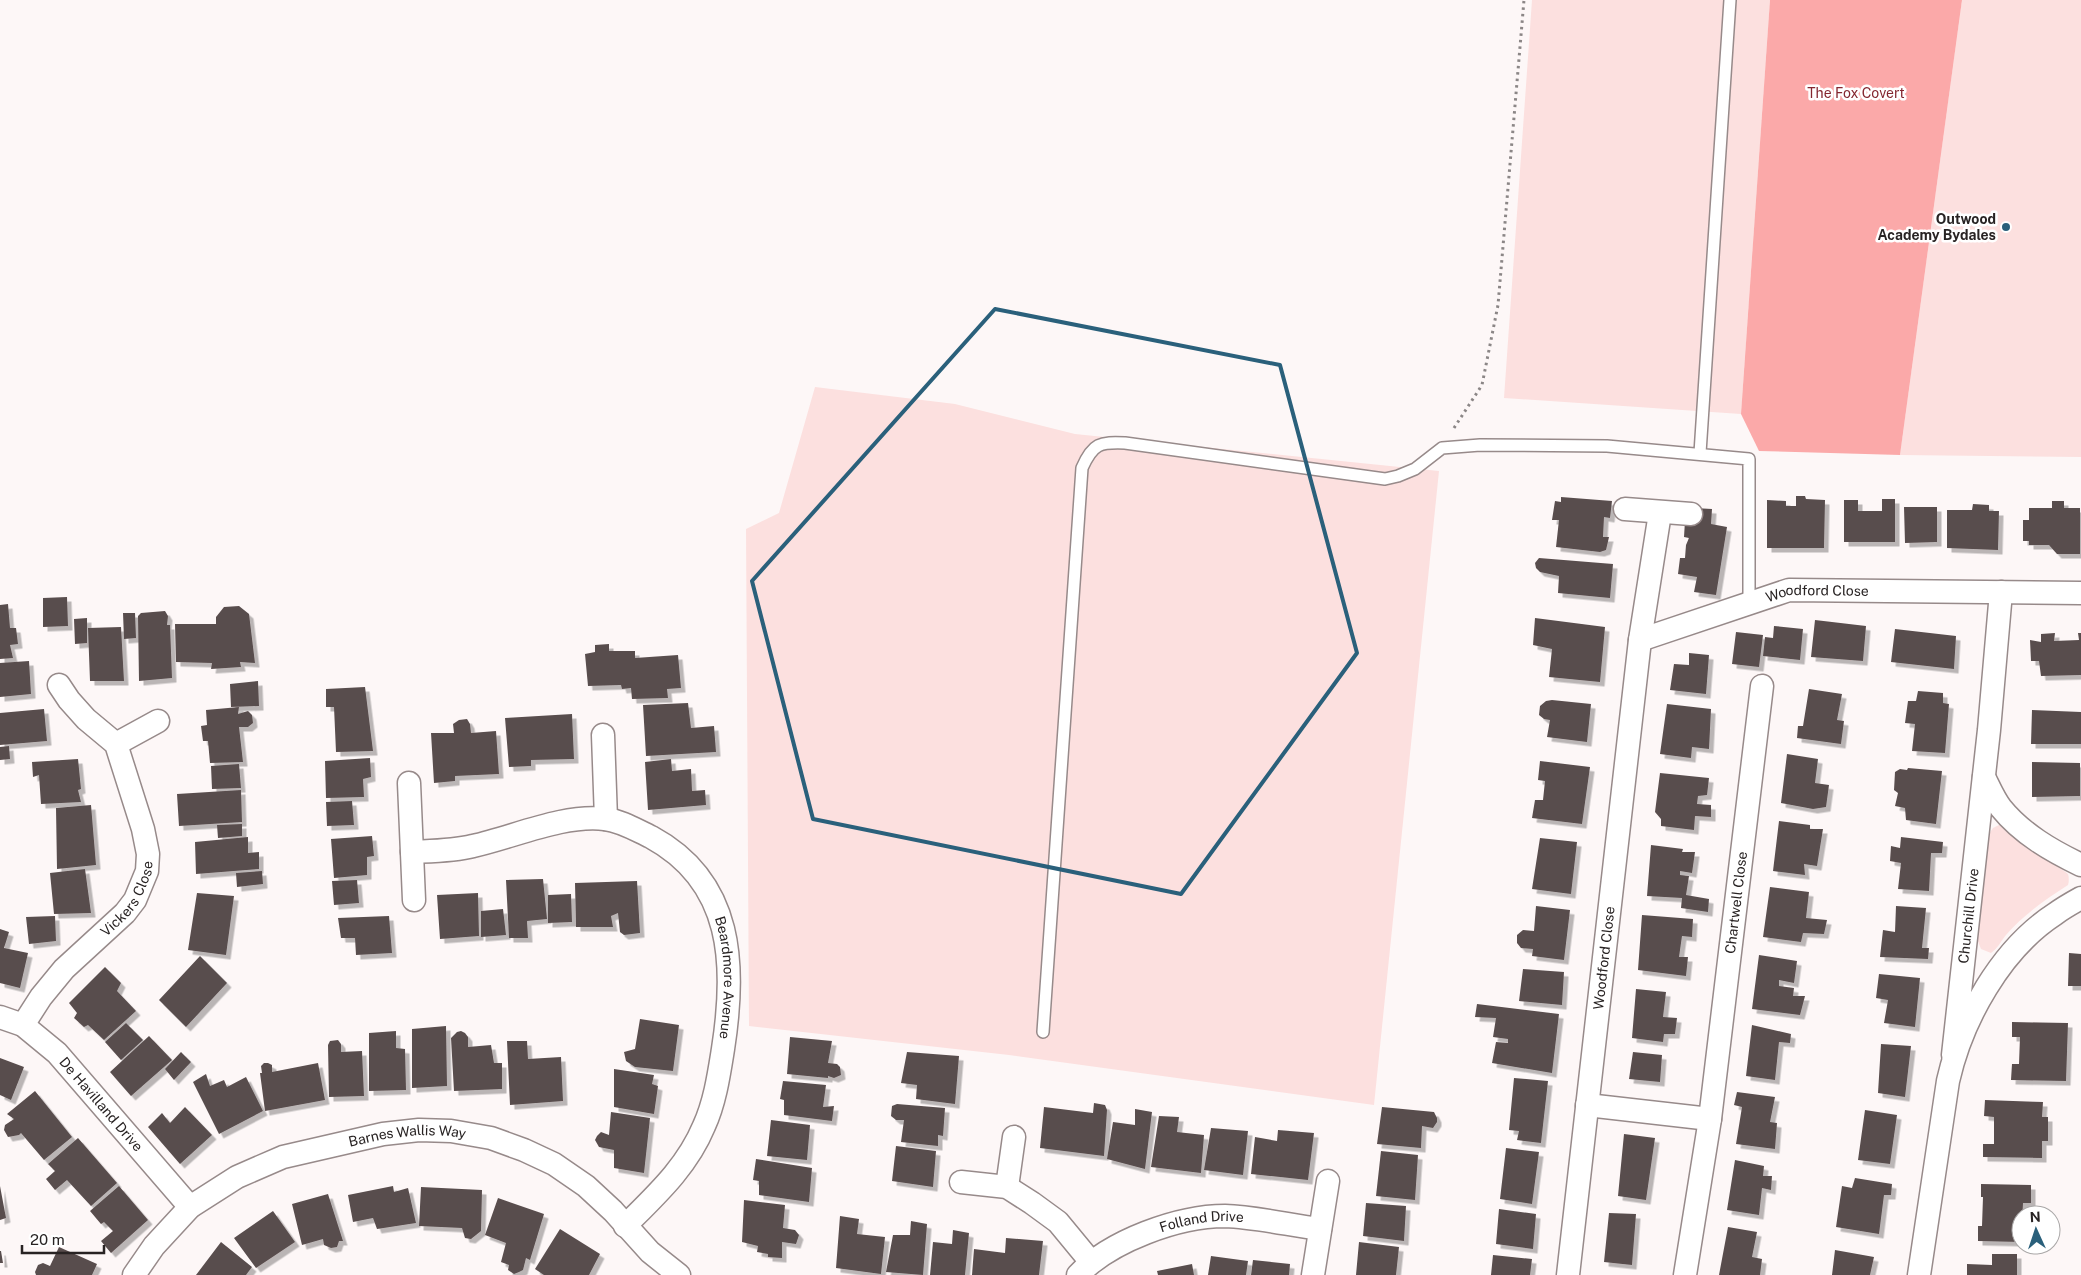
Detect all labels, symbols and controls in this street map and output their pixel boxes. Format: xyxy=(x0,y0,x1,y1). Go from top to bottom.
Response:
park label: The Fox Covert xyxy=(1807,85,1905,101)
place label: Outwood Academy Bydales xyxy=(1877,211,1996,243)
marker: Outwood Academy Bydales xyxy=(2000,221,2012,233)
street label: Woodford Close xyxy=(1764,582,1869,605)
street label: Chartwell Close xyxy=(1722,850,1750,955)
street label: Vickers Close xyxy=(97,860,156,939)
street label: Churchill Drive xyxy=(1955,867,1982,964)
street label: Woodford Close xyxy=(1590,905,1618,1011)
street label: Beardmore Avenue xyxy=(712,914,737,1040)
street label: De Havilland Drive xyxy=(56,1054,146,1155)
street label: Barnes Wallis Way xyxy=(347,1122,468,1150)
north arrow xyxy=(2011,1205,2061,1255)
street label: Folland Drive xyxy=(1157,1208,1245,1235)
text: N xyxy=(2029,1209,2041,1225)
scale bar xyxy=(22,1222,105,1254)
text: 20 m xyxy=(30,1231,65,1248)

